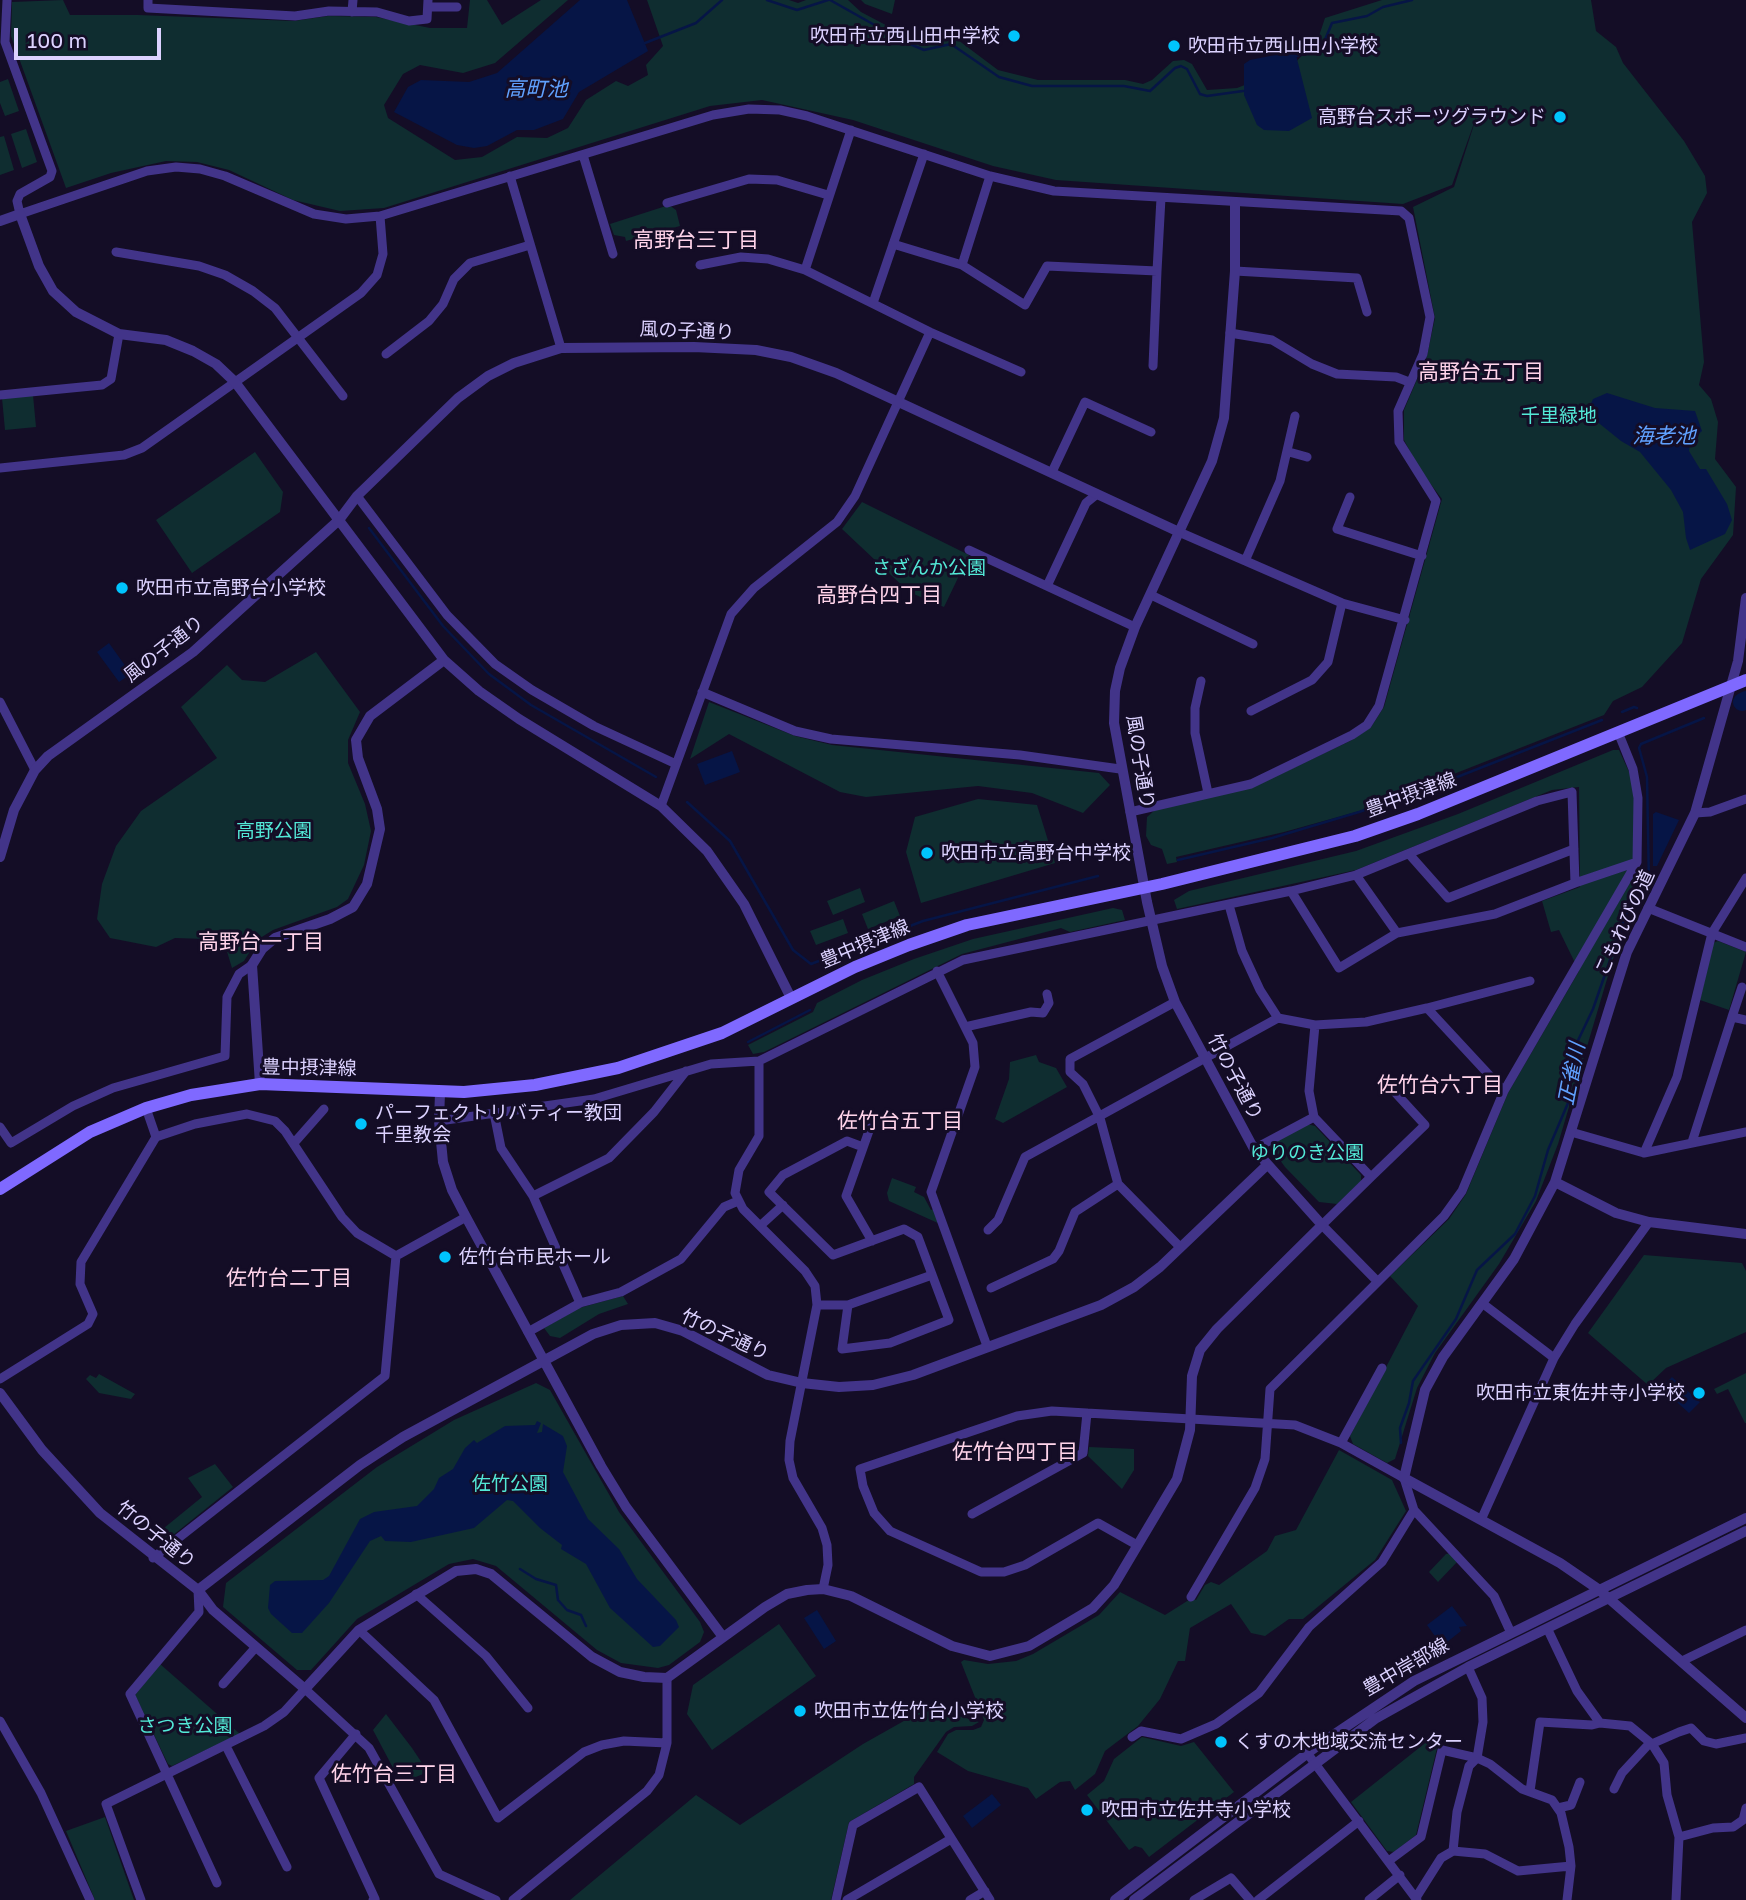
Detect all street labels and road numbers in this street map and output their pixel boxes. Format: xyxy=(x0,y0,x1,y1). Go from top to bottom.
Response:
street label: 風の子通り xyxy=(639,318,735,344)
street label: 風の子通り xyxy=(120,611,208,687)
street label: 風の子通り xyxy=(1121,713,1159,811)
street label: 豊中摂津線 xyxy=(1362,768,1460,822)
street label: こもれびの道 xyxy=(1591,867,1659,979)
street label: 豊中摂津線 xyxy=(817,915,913,973)
street label: 竹の子通り xyxy=(1203,1030,1267,1124)
street label: 豊中摂津線 xyxy=(261,1056,357,1080)
street label: 竹の子通り xyxy=(677,1305,773,1365)
street label: 竹の子通り xyxy=(112,1496,200,1574)
street label: 豊中岸部線 xyxy=(1359,1633,1453,1701)

